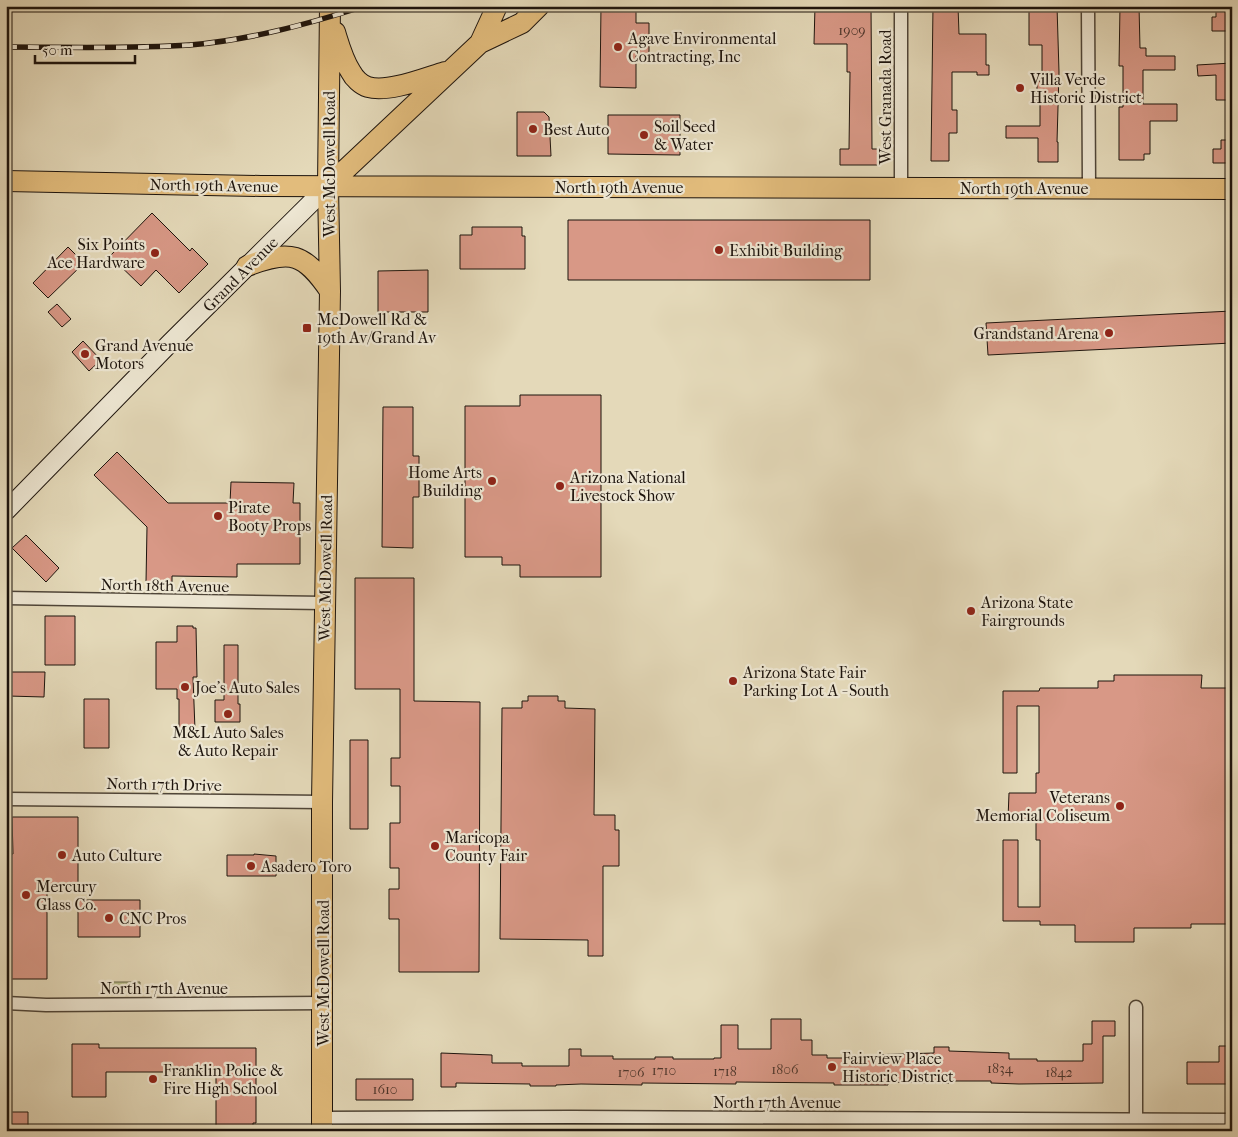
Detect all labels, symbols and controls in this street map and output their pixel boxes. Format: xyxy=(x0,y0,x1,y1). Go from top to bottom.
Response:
house number: 1909 xyxy=(838,22,866,39)
place label: Agave Environmental Contracting, Inc xyxy=(627,29,777,66)
street label: West Granada Road xyxy=(876,29,895,165)
scale bar xyxy=(35,32,135,64)
text: 50 m xyxy=(42,41,73,59)
marker: Agave Environmental Contracting, Inc xyxy=(612,41,624,53)
place label: Villa Verde Historic District xyxy=(1029,70,1142,107)
marker: Villa Verde Historic District xyxy=(1014,82,1026,94)
street label: West McDowell Road xyxy=(320,91,339,238)
place label: Soil Seed & Water xyxy=(654,117,716,154)
place label: Best Auto xyxy=(543,120,609,139)
marker: Best Auto xyxy=(527,123,539,135)
marker: Soil Seed & Water xyxy=(638,129,650,141)
street label: North 19th Avenue xyxy=(149,175,279,196)
street label: North 19th Avenue xyxy=(555,178,683,197)
street label: North 19th Avenue xyxy=(960,179,1088,198)
street label: Grand Avenue xyxy=(199,233,282,316)
place label: Six Points Ace Hardware xyxy=(46,235,145,272)
place label: Exhibit Building xyxy=(729,241,843,260)
marker: Exhibit Building xyxy=(713,244,725,256)
marker: Six Points Ace Hardware xyxy=(149,247,161,259)
place label: McDowell Rd & 19th Av/Grand Av xyxy=(317,310,437,347)
marker: McDowell Rd & 19th Av/Grand Av xyxy=(301,322,313,334)
place label: Grandstand Arena xyxy=(973,324,1100,343)
marker: Grandstand Arena xyxy=(1103,327,1115,339)
place label: Grand Avenue Motors xyxy=(95,336,194,373)
marker: Grand Avenue Motors xyxy=(79,348,91,360)
place label: Home Arts Building xyxy=(408,463,482,500)
place label: Arizona National Livestock Show xyxy=(569,468,686,505)
marker: Home Arts Building xyxy=(486,475,498,487)
marker: Arizona National Livestock Show xyxy=(554,480,566,492)
street label: West McDowell Road xyxy=(315,494,336,642)
place label: Pirate Booty Props xyxy=(228,498,311,535)
marker: Pirate Booty Props xyxy=(212,510,224,522)
street label: North 18th Avenue xyxy=(101,575,229,596)
place label: Arizona State Fairgrounds xyxy=(980,593,1073,630)
marker: Arizona State Fairgrounds xyxy=(965,605,977,617)
place label: Arizona State Fair Parking Lot A - South xyxy=(742,663,889,700)
marker: Arizona State Fair Parking Lot A - South xyxy=(727,675,739,687)
place label: Joe's Auto Sales xyxy=(193,678,300,697)
marker: Joe's Auto Sales xyxy=(179,681,191,693)
marker: M&L Auto Sales & Auto Repair xyxy=(222,708,234,720)
place label: M&L Auto Sales & Auto Repair xyxy=(172,723,284,760)
street label: North 17th Drive xyxy=(106,774,222,795)
place label: Veterans Memorial Coliseum xyxy=(976,788,1111,825)
marker: Veterans Memorial Coliseum xyxy=(1114,800,1126,812)
place label: Maricopa County Fair xyxy=(445,828,527,865)
marker: Maricopa County Fair xyxy=(429,840,441,852)
place label: Auto Culture xyxy=(71,846,162,865)
marker: Auto Culture xyxy=(56,849,68,861)
place label: Asadero Toro xyxy=(260,857,352,876)
marker: Asadero Toro xyxy=(245,860,257,872)
place label: Mercury Glass Co. xyxy=(36,877,97,914)
marker: Mercury Glass Co. xyxy=(20,889,32,901)
street label: West McDowell Road xyxy=(314,900,333,1047)
place label: CNC Pros xyxy=(119,909,186,928)
marker: CNC Pros xyxy=(103,912,115,924)
street label: North 17th Avenue xyxy=(100,979,228,998)
place label: Fairview Place Historic District xyxy=(842,1049,954,1086)
house number: 1834 xyxy=(987,1060,1014,1077)
place label: Franklin Police & Fire High School xyxy=(163,1061,283,1098)
house number: 1806 xyxy=(771,1061,799,1078)
marker: Fairview Place Historic District xyxy=(826,1061,838,1073)
house number: 1710 xyxy=(652,1062,676,1079)
house number: 1718 xyxy=(713,1063,737,1080)
house number: 1706 xyxy=(617,1064,645,1081)
house number: 1842 xyxy=(1045,1064,1073,1081)
marker: Franklin Police & Fire High School xyxy=(147,1073,159,1085)
house number: 1610 xyxy=(372,1081,398,1098)
street label: North 17th Avenue xyxy=(713,1093,841,1112)

